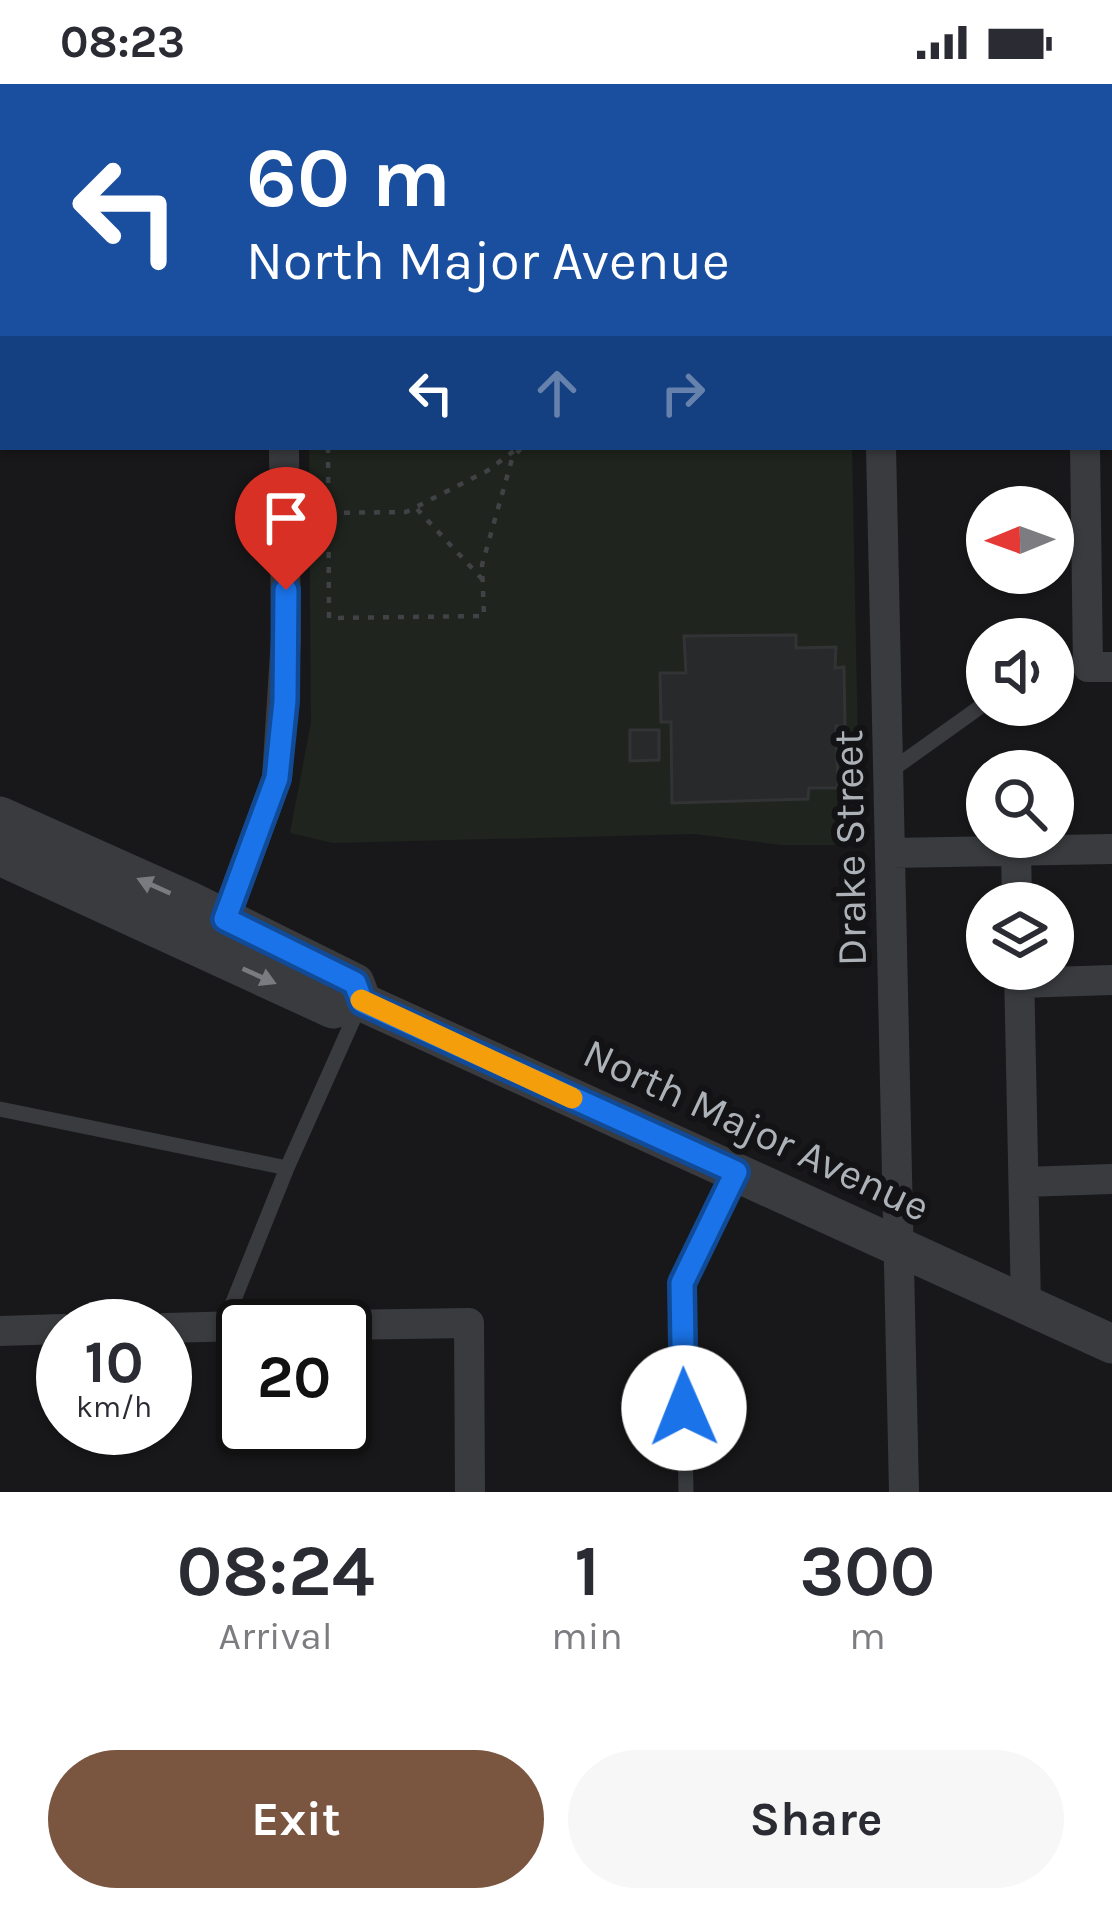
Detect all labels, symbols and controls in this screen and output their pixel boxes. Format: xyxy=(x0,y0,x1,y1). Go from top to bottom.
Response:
text: 08:23 xyxy=(60,16,185,68)
text: 60 m xyxy=(246,129,451,227)
icon: left xyxy=(48,132,204,288)
text: North Major Avenue xyxy=(246,229,730,293)
icon: left xyxy=(398,360,464,426)
icon: ahead xyxy=(524,360,590,426)
icon: right xyxy=(650,360,716,426)
pin xyxy=(235,467,337,590)
icon: arrive xyxy=(253,485,319,551)
north arrow xyxy=(966,486,1074,594)
map controls xyxy=(966,486,1074,990)
button: sound xyxy=(966,618,1074,726)
street label: Drake Street xyxy=(823,729,877,967)
button: search xyxy=(966,750,1074,858)
one-way arrow xyxy=(136,875,171,895)
button: layers xyxy=(966,882,1074,990)
one-way arrow xyxy=(241,967,276,987)
street label: North Major Avenue xyxy=(576,1028,938,1232)
speed limit sign: 20 xyxy=(216,1299,372,1455)
text: 10 xyxy=(84,1327,144,1397)
position arrow xyxy=(621,1345,747,1471)
text: km/h xyxy=(76,1389,152,1425)
text: 08:24 xyxy=(177,1529,375,1613)
text: 1 xyxy=(574,1529,600,1613)
text: 300 xyxy=(799,1529,935,1613)
text: Arrival xyxy=(218,1613,333,1659)
text: min xyxy=(551,1613,623,1659)
text: m xyxy=(849,1613,886,1659)
button: Exit xyxy=(48,1750,544,1888)
button: Share xyxy=(568,1750,1064,1888)

